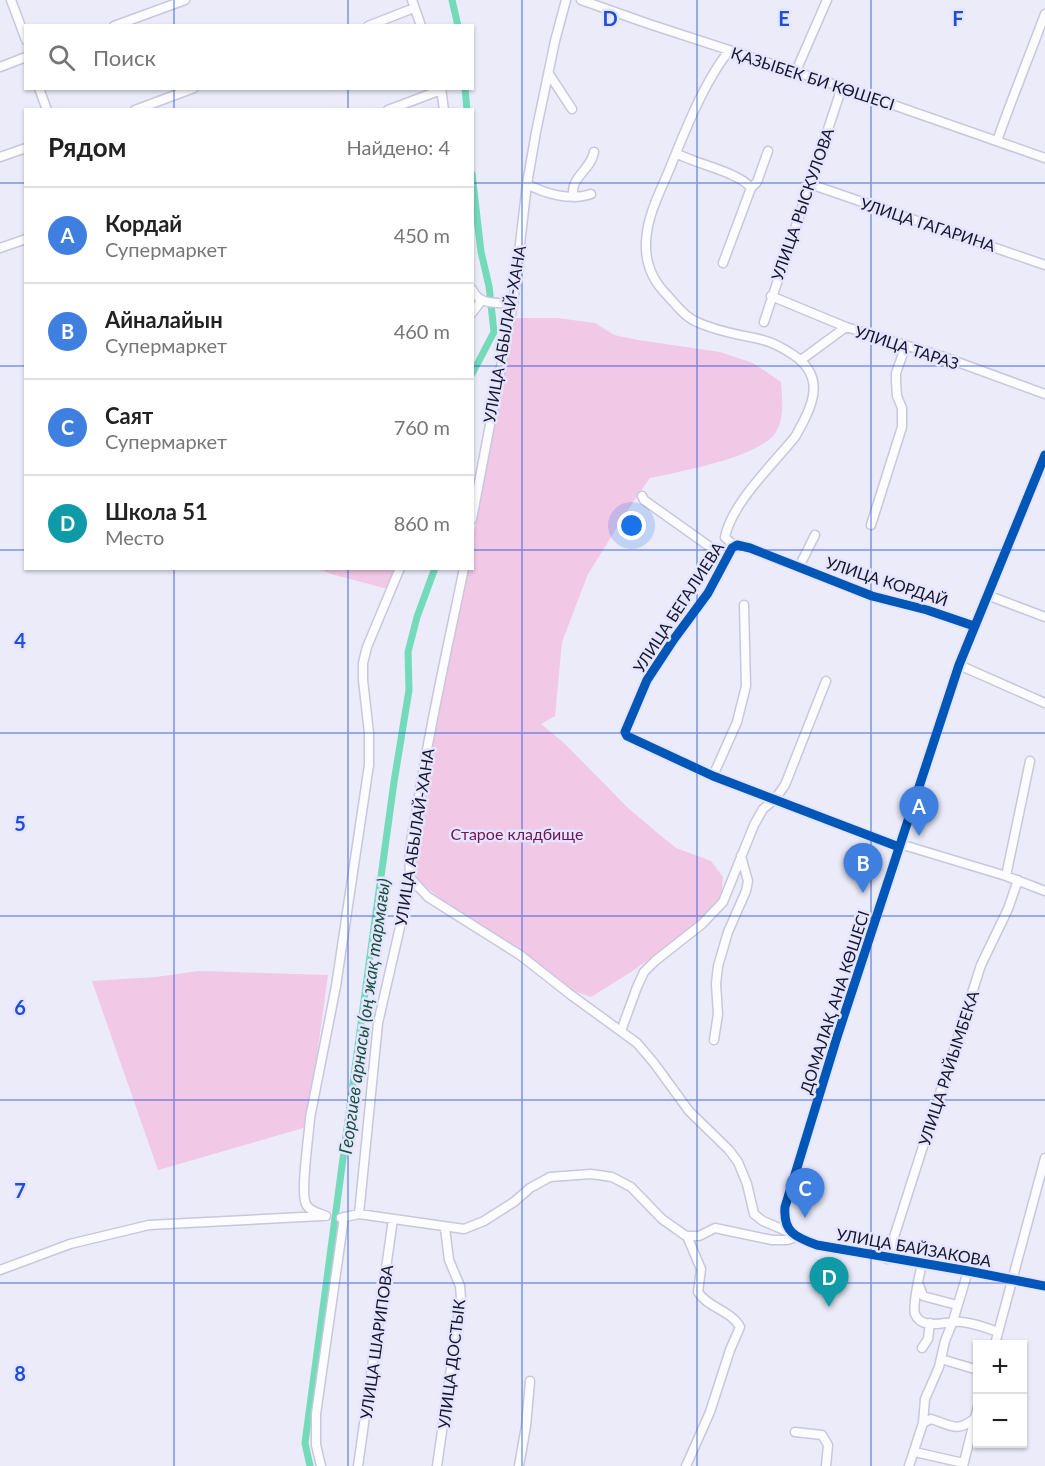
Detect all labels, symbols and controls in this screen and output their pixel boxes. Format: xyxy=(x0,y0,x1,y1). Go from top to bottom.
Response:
text: D xyxy=(602,6,618,30)
text: E xyxy=(778,6,790,30)
text: F xyxy=(952,6,964,30)
search box xyxy=(24,24,474,90)
icon: search xyxy=(45,41,78,74)
street label: ҚАЗЫБЕК БИ КӨШЕСІ xyxy=(729,43,897,113)
text: Поиск xyxy=(93,44,156,71)
street label: УЛИЦА РЫСКУЛОВА xyxy=(767,125,837,283)
text: Рядом xyxy=(48,131,126,163)
text: Найдено: 4 xyxy=(347,135,450,159)
street label: УЛИЦА ГАГАРИНА xyxy=(858,193,998,255)
text: Кордай xyxy=(105,210,182,237)
text: A xyxy=(61,223,74,247)
text: 450 m xyxy=(394,223,450,247)
text: Супермаркет xyxy=(105,237,227,261)
street label: УЛИЦА АБЫЛАЙ-ХАНА xyxy=(479,244,529,424)
text: Айналайын xyxy=(105,306,223,333)
text: B xyxy=(61,319,74,343)
text: 460 m xyxy=(394,319,450,343)
street label: УЛИЦА ТАРАЗ xyxy=(853,321,961,373)
text: Супермаркет xyxy=(105,333,227,357)
text: Саят xyxy=(105,402,153,429)
text: C xyxy=(61,415,74,439)
text: 760 m xyxy=(394,415,450,439)
text: Супермаркет xyxy=(105,429,227,453)
text: Школа 51 xyxy=(105,498,208,525)
text: D xyxy=(60,511,75,535)
text: 860 m xyxy=(394,511,450,535)
your location xyxy=(617,511,646,540)
text: Место xyxy=(105,525,164,549)
street label: УЛИЦА БЕГАЛИЕВА xyxy=(629,538,727,676)
street label: УЛИЦА КОРДАЙ xyxy=(823,552,951,610)
text: 4 xyxy=(14,628,26,652)
street label: УЛИЦА АБЫЛАЙ-ХАНА xyxy=(391,747,437,927)
pin: A xyxy=(900,786,938,836)
text: 5 xyxy=(14,811,26,835)
park label: Старое кладбище xyxy=(451,824,583,843)
pin: B xyxy=(844,844,882,893)
water label: Георгиев арнасы (оң жақ тармағы) xyxy=(334,877,394,1155)
street label: ДОМАЛАҚ АНА КӨШЕСІ xyxy=(795,908,873,1096)
street label: УЛИЦА РАЙЫМБЕКА xyxy=(914,988,982,1148)
text: 6 xyxy=(14,995,26,1019)
pin: C xyxy=(786,1168,824,1218)
text: 7 xyxy=(14,1178,26,1202)
street label: УЛИЦА БАЙЗАКОВА xyxy=(835,1224,993,1270)
pin: D xyxy=(810,1258,848,1307)
street label: УЛИЦА ШАРИПОВА xyxy=(356,1263,396,1420)
street label: УЛИЦА ДОСТЫК xyxy=(434,1298,468,1430)
map controls xyxy=(973,1340,1027,1448)
button: + xyxy=(973,1340,1027,1394)
text: 8 xyxy=(14,1361,26,1385)
button: − xyxy=(973,1394,1027,1448)

